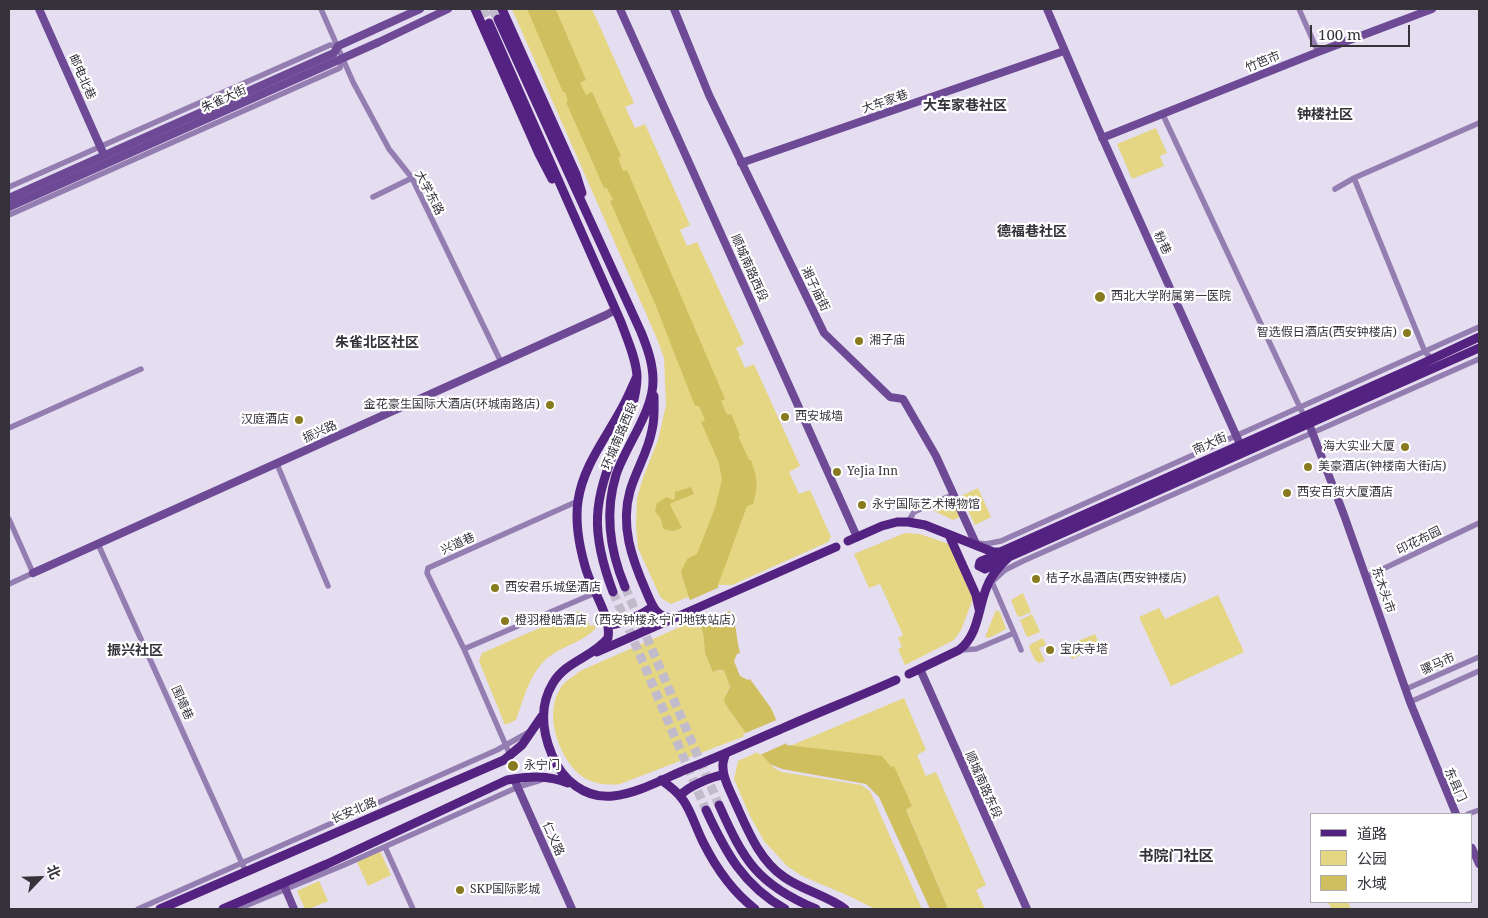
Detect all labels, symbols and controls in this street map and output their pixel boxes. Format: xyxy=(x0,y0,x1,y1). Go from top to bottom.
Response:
scale bar xyxy=(1313,15,1413,47)
text: 100 m xyxy=(1318,24,1361,44)
street label: 竹笆市 xyxy=(1244,49,1282,75)
street label: 邮电北巷 xyxy=(66,52,98,102)
street label: 朱雀大街 xyxy=(199,83,249,115)
street label: 大车家巷 xyxy=(860,87,910,117)
district label: 大车家巷社区 xyxy=(923,98,1007,114)
district label: 钟楼社区 xyxy=(1297,107,1353,123)
street label: 大学东路 xyxy=(411,168,447,218)
district label: 德福巷社区 xyxy=(997,224,1067,240)
street label: 粉巷 xyxy=(1150,229,1174,257)
street label: 顺城南路西段 xyxy=(728,232,770,304)
street label: 湘子庙街 xyxy=(798,264,832,314)
marker: 西北大学附属第一医院 xyxy=(1093,290,1107,304)
place label: 西北大学附属第一医院 xyxy=(1111,290,1231,304)
place label: 智选假日酒店(西安钟楼店) xyxy=(1257,326,1397,340)
marker: 智选假日酒店(西安钟楼店) xyxy=(1401,327,1413,339)
place label: 湘子庙 xyxy=(869,334,905,348)
district label: 朱雀北区社区 xyxy=(335,335,419,351)
marker: 湘子庙 xyxy=(853,335,865,347)
place label: 金花豪生国际大酒店(环城南路店) xyxy=(364,398,540,412)
marker: 金花豪生国际大酒店(环城南路店) xyxy=(544,399,556,411)
street label: 环城南路西段 xyxy=(599,400,641,472)
place label: 西安城墙 xyxy=(795,410,843,424)
marker: 西安城墙 xyxy=(779,411,791,423)
place label: 汉庭酒店 xyxy=(241,413,289,427)
marker: 汉庭酒店 xyxy=(293,414,305,426)
street label: 振兴路 xyxy=(301,418,339,446)
street label: 南大街 xyxy=(1191,430,1229,458)
place label: 海大实业大厦 xyxy=(1323,440,1395,454)
marker: 海大实业大厦 xyxy=(1399,441,1411,453)
place label: 美豪酒店(钟楼南大街店) xyxy=(1318,460,1446,474)
marker: 美豪酒店(钟楼南大街店) xyxy=(1302,461,1314,473)
place label: YeJia Inn xyxy=(847,465,898,479)
marker: YeJia Inn xyxy=(831,466,843,478)
place label: 西安百货大厦酒店 xyxy=(1297,486,1393,500)
marker: 西安百货大厦酒店 xyxy=(1281,487,1293,499)
place label: 永宁国际艺术博物馆 xyxy=(872,498,980,512)
marker: 永宁国际艺术博物馆 xyxy=(856,499,868,511)
street label: 印花布园 xyxy=(1394,524,1444,558)
street label: 兴道巷 xyxy=(439,530,477,558)
street label: 东木头市 xyxy=(1368,565,1398,615)
place label: 桔子水晶酒店(西安钟楼店) xyxy=(1046,572,1186,586)
marker: 桔子水晶酒店(西安钟楼店) xyxy=(1030,573,1042,585)
place label: 西安君乐城堡酒店 xyxy=(505,581,601,595)
marker: 西安君乐城堡酒店 xyxy=(489,582,501,594)
place label: 橙羽橙皓酒店（西安钟楼永宁门地铁站店） xyxy=(515,614,743,628)
marker: 橙羽橙皓酒店（西安钟楼永宁门地铁站店） xyxy=(499,615,511,627)
district label: 振兴社区 xyxy=(107,643,163,659)
place label: 宝庆寺塔 xyxy=(1060,643,1108,657)
marker: 宝庆寺塔 xyxy=(1044,644,1056,656)
street label: 骡马市 xyxy=(1419,650,1457,678)
street label: 围墙巷 xyxy=(168,684,196,722)
street label: 顺城南路东段 xyxy=(962,749,1004,821)
marker: 永宁门 xyxy=(506,759,520,773)
place label: 永宁门 xyxy=(524,759,560,773)
street label: 东县门 xyxy=(1441,766,1469,804)
street label: 长安北路 xyxy=(329,795,379,827)
legend xyxy=(1310,813,1473,903)
street label: 仁义路 xyxy=(539,820,567,858)
text: 道路 xyxy=(1357,823,1387,843)
district label: 书院门社区 xyxy=(1139,848,1213,866)
text: 公园 xyxy=(1357,848,1387,868)
north arrow xyxy=(15,853,65,903)
text: 北 xyxy=(43,861,66,882)
text: 水域 xyxy=(1357,873,1387,893)
place label: SKP国际影城 xyxy=(470,883,540,897)
marker: SKP国际影城 xyxy=(454,884,466,896)

